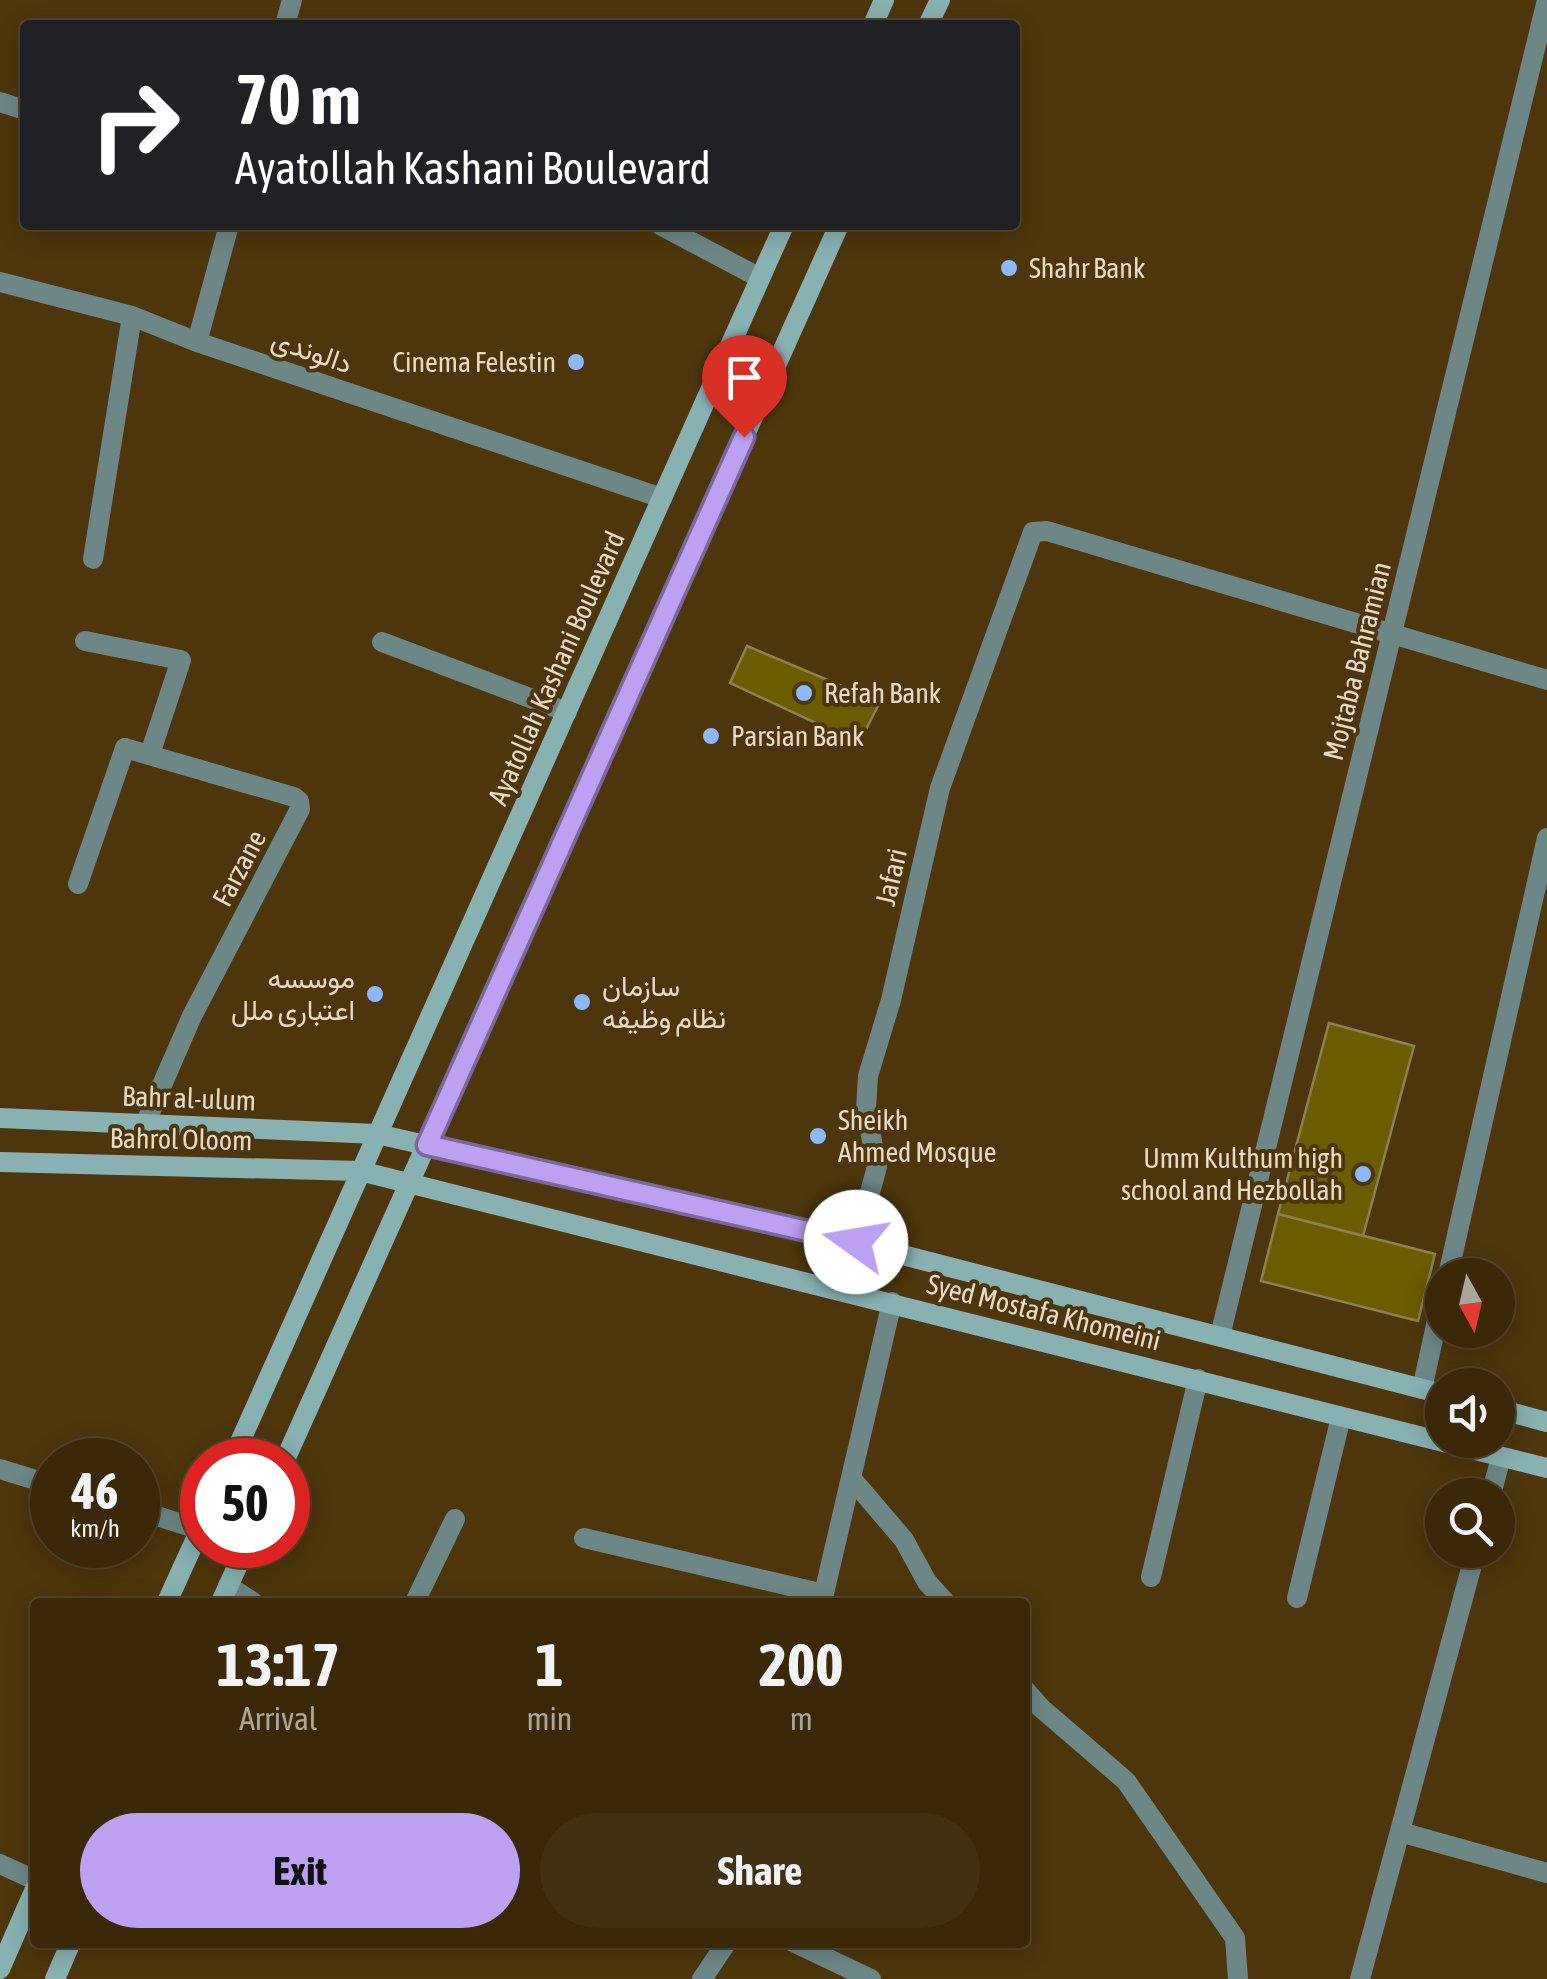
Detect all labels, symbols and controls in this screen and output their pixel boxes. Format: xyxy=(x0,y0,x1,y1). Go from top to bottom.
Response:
text: 70 m xyxy=(235,59,361,139)
icon: right xyxy=(70,60,200,190)
text: Ayatollah Kashani Boulevard xyxy=(235,142,711,194)
place label: Shahr Bank xyxy=(1029,252,1145,284)
marker: Shahr Bank xyxy=(998,257,1020,279)
street label: دالوندی xyxy=(267,322,356,382)
pin xyxy=(702,335,787,438)
place label: Cinema Felestin xyxy=(392,346,556,378)
icon: arrive xyxy=(717,350,772,405)
marker: Cinema Felestin xyxy=(565,351,587,373)
street label: Ayatollah Kashani Boulevard xyxy=(481,526,631,810)
street label: Mojtaba Bahramian xyxy=(1317,558,1397,764)
place label: Refah Bank xyxy=(824,677,941,709)
marker: Refah Bank xyxy=(793,682,815,704)
place label: Parsian Bank xyxy=(731,720,864,752)
marker: Parsian Bank xyxy=(700,725,722,747)
street label: Farzane xyxy=(206,825,272,911)
street label: Jafari xyxy=(869,845,913,909)
place label: موسسه اعتباری ملل xyxy=(231,962,355,1028)
place label: سازمان نظام وظیفه xyxy=(602,970,726,1037)
marker: موسسه اعتباری ملل xyxy=(364,983,386,1005)
marker: سازمان نظام وظیفه xyxy=(571,991,593,1013)
street label: Bahr al-ulum xyxy=(121,1080,257,1116)
place label: Sheikh Ahmed Mosque xyxy=(838,1104,996,1168)
street label: Bahrol Oloom xyxy=(109,1122,253,1156)
marker: Sheikh Ahmed Mosque xyxy=(807,1125,829,1147)
place label: Umm Kulthum high school and Hezbollah xyxy=(1121,1142,1343,1206)
marker: Umm Kulthum high school and Hezbollah xyxy=(1352,1163,1374,1185)
position arrow xyxy=(804,1190,908,1294)
north arrow xyxy=(1425,1258,1515,1348)
map controls xyxy=(1425,1258,1515,1568)
street label: Syed Mostafa Khomeini xyxy=(924,1267,1164,1357)
button: sound xyxy=(1425,1368,1515,1458)
speed limit sign: 50 xyxy=(180,1438,310,1568)
text: 46 xyxy=(71,1462,118,1520)
button: search xyxy=(1425,1478,1515,1568)
text: km/h xyxy=(70,1514,120,1542)
text: 13:17 xyxy=(216,1630,340,1699)
text: 1 xyxy=(535,1630,564,1699)
text: 200 xyxy=(759,1630,843,1699)
text: Arrival xyxy=(239,1700,317,1737)
text: min xyxy=(526,1700,572,1737)
text: m xyxy=(790,1700,813,1737)
button: Exit xyxy=(80,1813,520,1928)
button: Share xyxy=(540,1813,980,1928)

